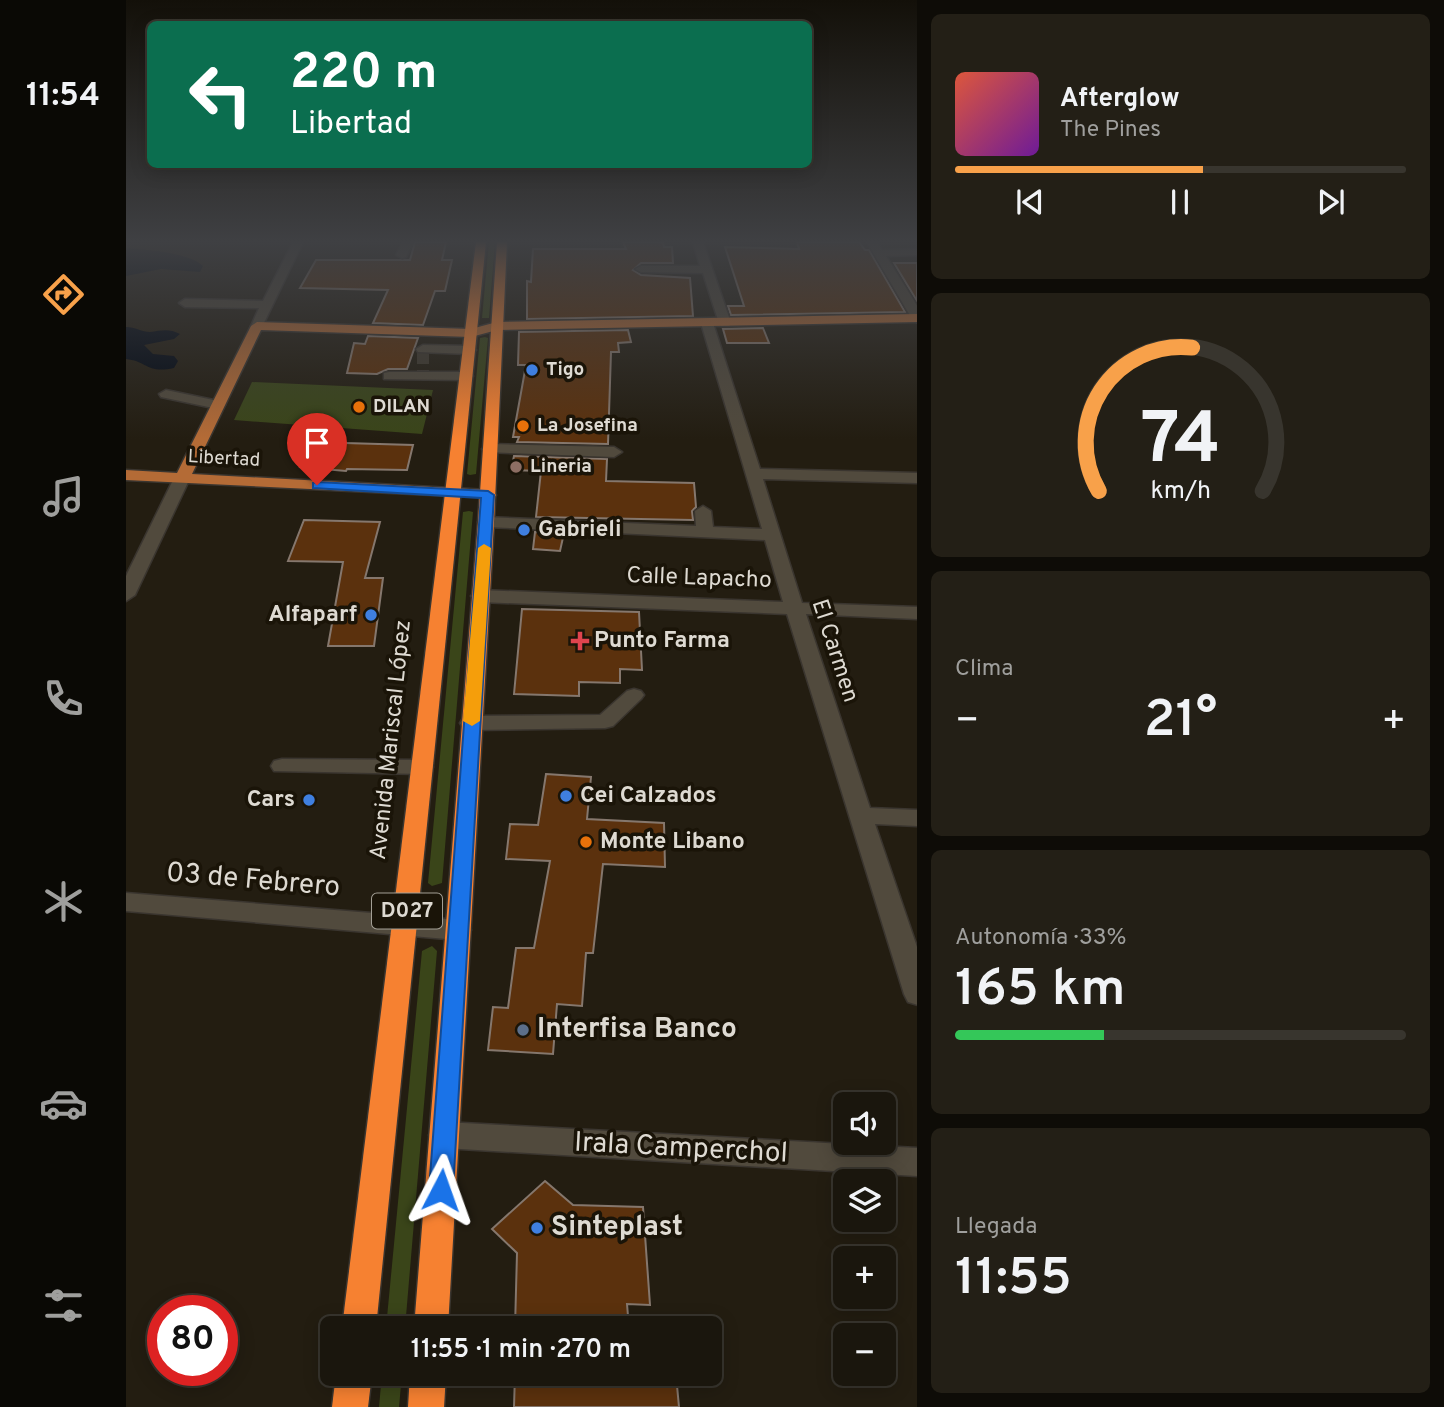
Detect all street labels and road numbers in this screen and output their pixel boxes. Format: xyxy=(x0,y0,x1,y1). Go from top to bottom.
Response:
street label: Libertad xyxy=(187,445,261,473)
street label: Calle Lapacho xyxy=(626,562,772,596)
street label: El Carmen xyxy=(804,596,864,706)
street label: Avenida Mariscal López xyxy=(365,619,419,861)
street label: 03 de Febrero xyxy=(165,855,341,907)
road number: D027 xyxy=(372,894,442,928)
street label: Irala Camperchol xyxy=(573,1125,789,1173)

